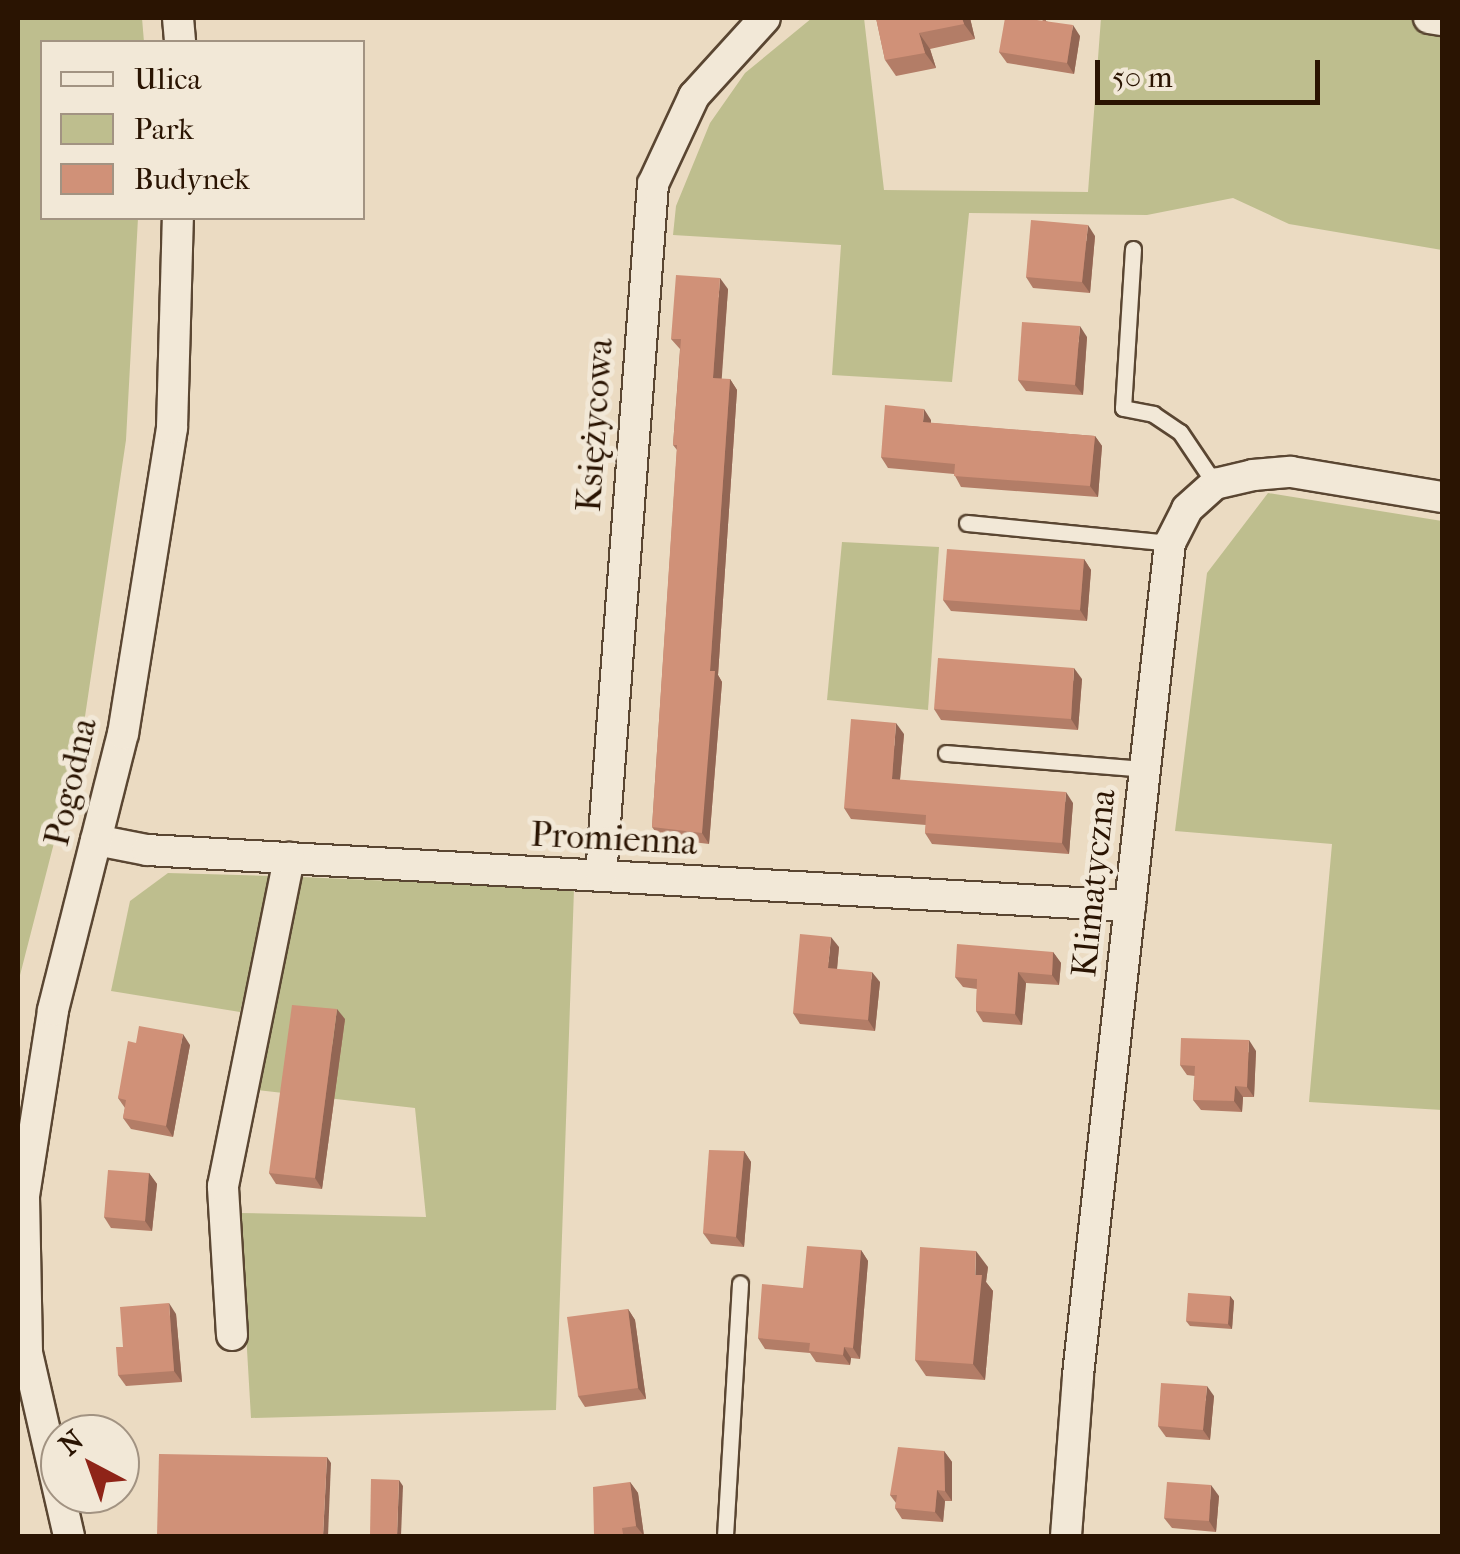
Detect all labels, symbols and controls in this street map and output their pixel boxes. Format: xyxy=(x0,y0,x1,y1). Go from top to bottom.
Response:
legend xyxy=(40,40,365,220)
scale bar xyxy=(1100,40,1325,102)
text: 50 m xyxy=(1112,60,1173,95)
text: Ulica xyxy=(134,62,201,97)
text: Park xyxy=(134,112,194,147)
text: Budynek xyxy=(134,162,250,197)
street label: Księżycowa xyxy=(568,337,622,513)
street label: Pogodna xyxy=(36,714,106,850)
street label: Klimatyczna xyxy=(1063,787,1125,979)
street label: Promienna xyxy=(530,814,698,864)
north arrow xyxy=(40,1414,140,1514)
text: N xyxy=(52,1423,90,1462)

